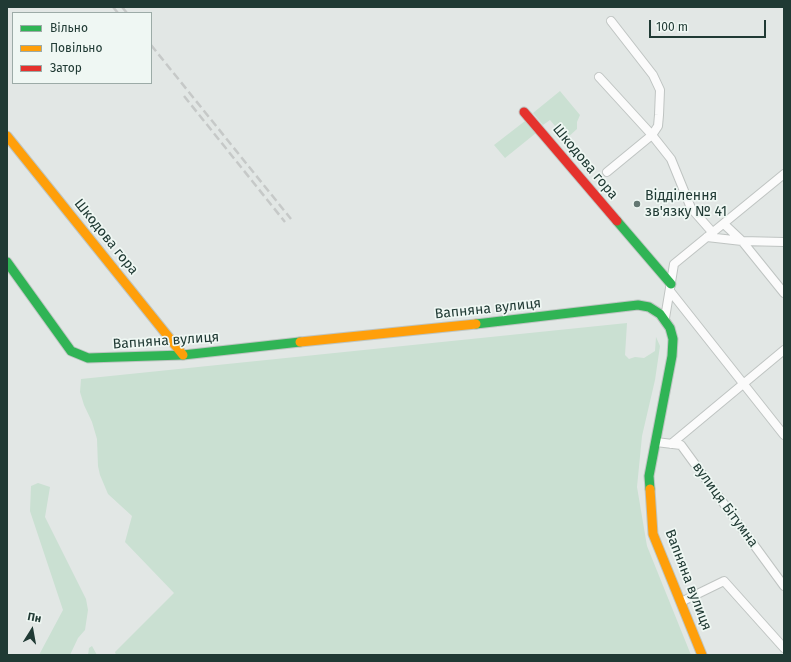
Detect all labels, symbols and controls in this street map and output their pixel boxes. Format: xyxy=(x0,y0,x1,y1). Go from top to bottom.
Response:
legend xyxy=(12,12,152,84)
scale bar xyxy=(651,12,768,38)
text: 100 m xyxy=(656,20,688,34)
text: Вільно xyxy=(50,21,88,35)
text: Повільно xyxy=(50,41,103,55)
text: Затор xyxy=(50,61,82,75)
street label: Шкодова гора xyxy=(549,121,621,203)
place label: Відділення зв'язку № 41 xyxy=(645,188,727,220)
street label: Шкодова гора xyxy=(70,196,142,278)
marker: Відділення зв'язку № 41 xyxy=(632,199,642,209)
street label: Вапняна вулиця xyxy=(434,295,542,323)
street label: Вапняна вулиця xyxy=(112,329,220,353)
street label: вулиця Бітумна xyxy=(689,459,761,551)
street label: Вапняна вулиця xyxy=(661,527,715,633)
north arrow xyxy=(12,610,52,650)
text: Пн xyxy=(26,610,42,625)

